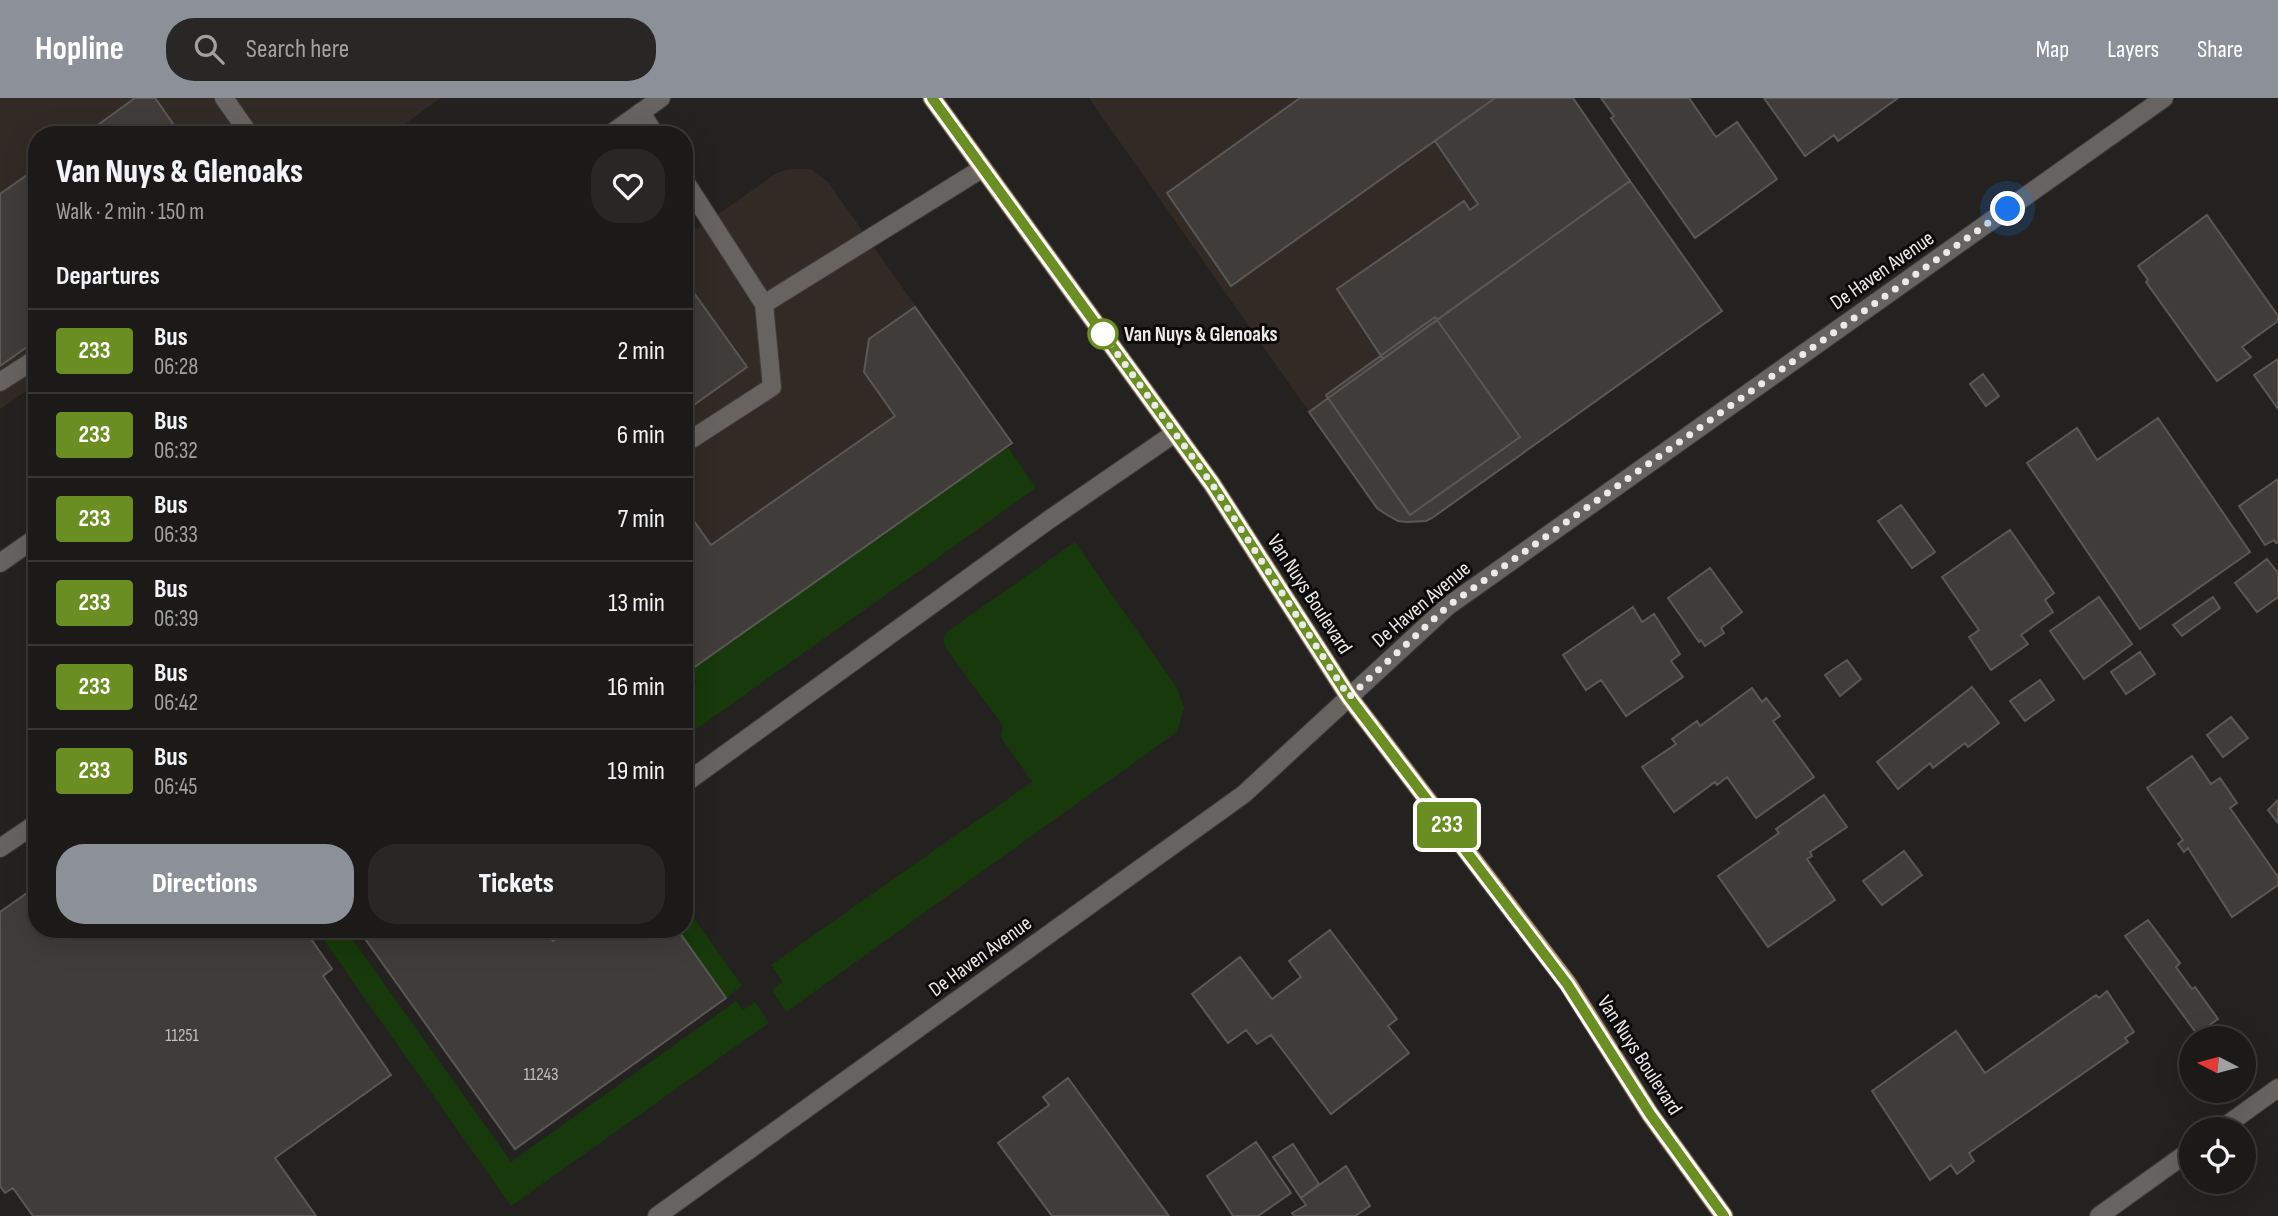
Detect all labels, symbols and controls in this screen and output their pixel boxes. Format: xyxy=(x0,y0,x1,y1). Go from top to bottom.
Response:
search box xyxy=(166,18,656,81)
text: Hopline xyxy=(35,29,124,69)
icon: search xyxy=(190,30,228,68)
text: Search here xyxy=(246,34,349,65)
text: Map xyxy=(2036,35,2069,64)
text: Layers xyxy=(2107,35,2159,64)
text: Share xyxy=(2197,35,2243,64)
button: heart xyxy=(591,149,665,223)
text: Van Nuys & Glenoaks xyxy=(56,152,303,192)
your location xyxy=(1990,191,2025,226)
text: Walk · 2 min · 150 m xyxy=(56,198,204,226)
street label: De Haven Avenue xyxy=(1826,226,1939,315)
text: Departures xyxy=(56,261,160,292)
marker: Van Nuys & Glenoaks xyxy=(1088,319,1118,349)
text: Bus xyxy=(154,322,188,353)
place label: Van Nuys & Glenoaks xyxy=(1124,322,1278,347)
text: 233 xyxy=(78,336,111,365)
text: 2 min xyxy=(617,336,665,367)
text: 06:28 xyxy=(154,353,198,381)
text: Bus xyxy=(154,406,188,437)
text: 233 xyxy=(78,420,111,449)
text: 6 min xyxy=(617,420,665,451)
text: 06:32 xyxy=(154,437,198,465)
text: Bus xyxy=(154,490,188,521)
text: 233 xyxy=(78,504,111,533)
text: 7 min xyxy=(618,504,665,535)
text: 06:33 xyxy=(154,521,198,549)
street label: Van Nuys Boulevard xyxy=(1262,530,1357,659)
street label: De Haven Avenue xyxy=(1367,556,1476,653)
text: Bus xyxy=(154,574,188,605)
text: 233 xyxy=(78,588,111,617)
text: 13 min xyxy=(608,588,665,619)
text: 06:39 xyxy=(154,605,199,633)
text: Bus xyxy=(154,658,188,689)
text: 233 xyxy=(78,672,111,701)
text: 16 min xyxy=(608,672,665,703)
text: 06:42 xyxy=(154,689,198,717)
text: Bus xyxy=(154,742,188,773)
text: 233 xyxy=(78,756,111,785)
text: 19 min xyxy=(608,756,665,787)
text: 06:45 xyxy=(154,773,198,801)
line badge: 233 xyxy=(1407,802,1487,848)
text: 233 xyxy=(1431,810,1463,839)
button: Directions xyxy=(56,844,354,924)
button: Tickets xyxy=(368,844,665,924)
street label: De Haven Avenue xyxy=(924,911,1037,1002)
street label: Van Nuys Boulevard xyxy=(1592,991,1687,1120)
house number: 11251 xyxy=(165,1025,200,1046)
north arrow xyxy=(2179,1026,2256,1102)
map controls xyxy=(2179,1026,2256,1194)
house number: 11243 xyxy=(523,1064,559,1085)
button: locate xyxy=(2179,1117,2256,1194)

